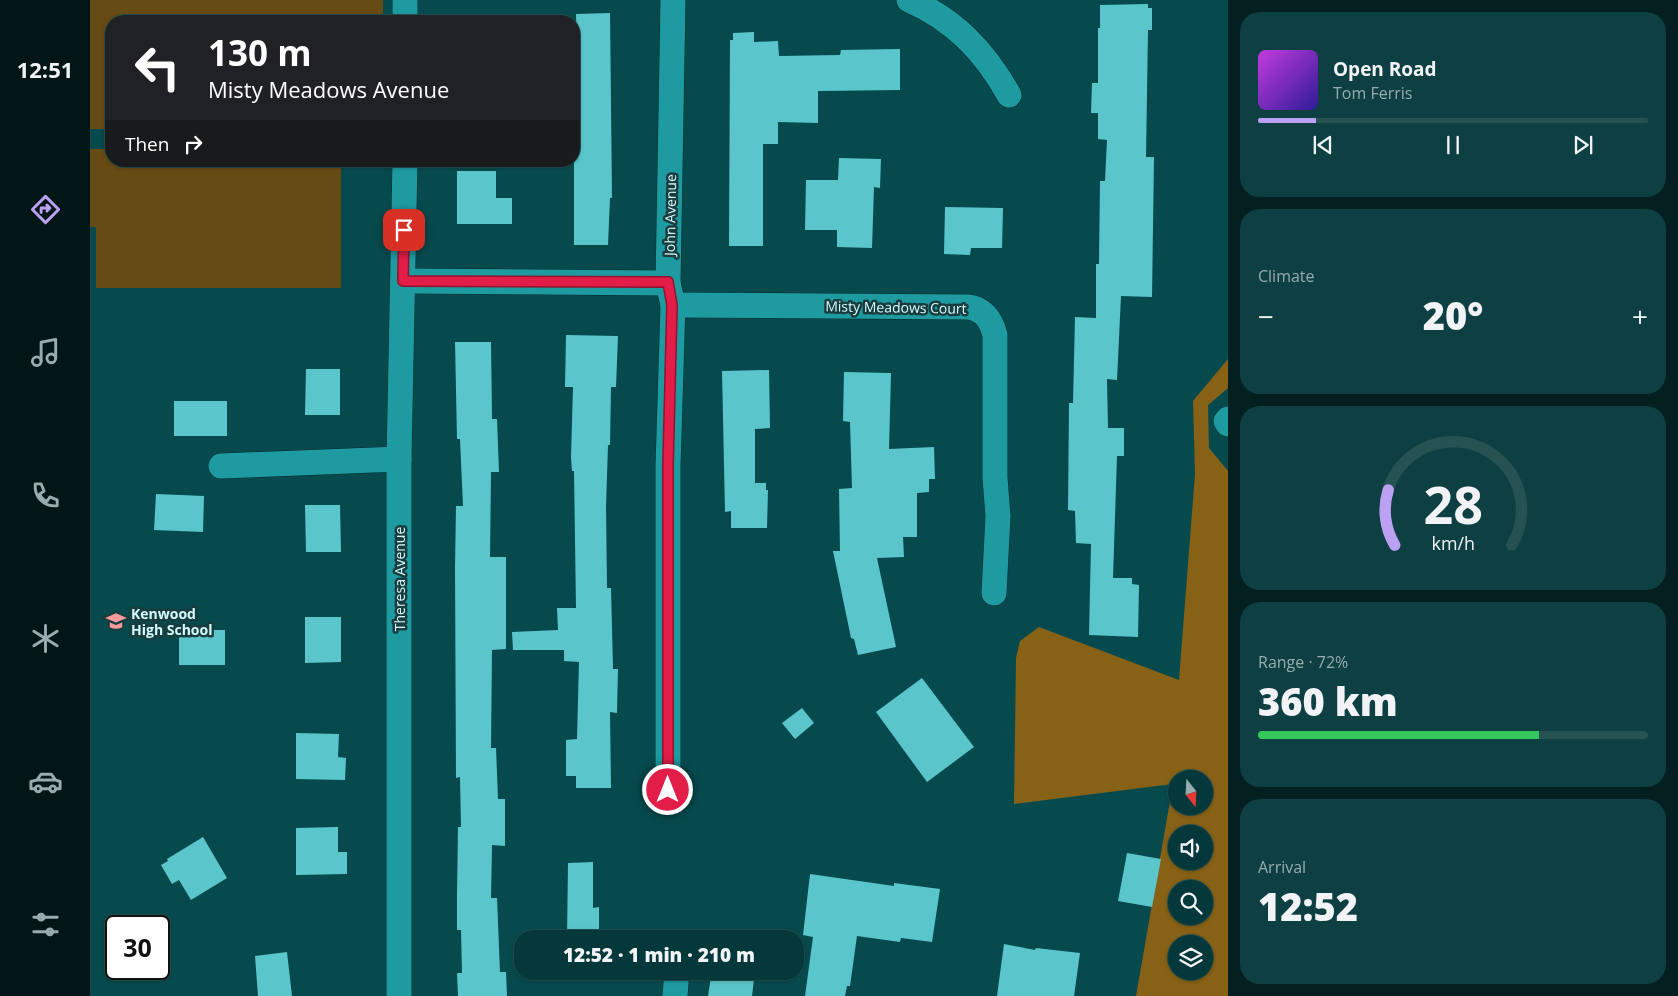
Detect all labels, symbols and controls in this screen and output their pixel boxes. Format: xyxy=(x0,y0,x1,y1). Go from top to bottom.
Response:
text: 130 m xyxy=(208,29,312,76)
icon: left xyxy=(125,35,190,100)
text: 12:51 xyxy=(17,54,73,84)
text: Open Road xyxy=(1333,56,1437,82)
text: Misty Meadows Avenue xyxy=(208,74,449,104)
text: Tom Ferris xyxy=(1333,82,1412,104)
icon: right xyxy=(179,130,207,158)
text: Then xyxy=(125,131,169,157)
icon: previous xyxy=(1309,131,1337,159)
icon: pause xyxy=(1439,131,1467,159)
icon: next xyxy=(1569,131,1597,159)
street label: John Avenue xyxy=(660,174,680,258)
icon: directions xyxy=(28,192,63,227)
pin xyxy=(383,209,425,251)
icon: arrive xyxy=(390,216,418,244)
text: Climate xyxy=(1258,265,1315,287)
text: 20° xyxy=(1423,289,1483,341)
street label: Misty Meadows Court xyxy=(825,296,967,318)
text: − xyxy=(1258,297,1274,335)
text: + xyxy=(1632,297,1648,335)
icon: music xyxy=(28,335,63,370)
text: 28 xyxy=(1423,468,1483,539)
icon: phone xyxy=(28,478,63,513)
street label: Theresa Avenue xyxy=(390,527,409,631)
text: km/h xyxy=(1431,531,1475,555)
place label: Kenwood High School xyxy=(131,604,212,639)
school or university icon: Kenwood High School xyxy=(105,610,127,632)
icon: climate xyxy=(28,621,63,656)
text: Range · 72% xyxy=(1258,651,1348,673)
text: 360 km xyxy=(1258,675,1398,727)
position arrow xyxy=(641,763,693,815)
icon: car xyxy=(28,764,63,799)
north arrow xyxy=(1168,770,1212,815)
map controls xyxy=(1168,770,1213,980)
button: sound xyxy=(1168,825,1213,870)
text: Arrival xyxy=(1258,856,1306,878)
button: search xyxy=(1168,880,1213,925)
text: 12:52 xyxy=(1258,880,1358,932)
icon: filters xyxy=(28,907,63,942)
speed limit sign: 30 xyxy=(105,915,170,980)
button: layers xyxy=(1168,935,1213,980)
text: 12:52 · 1 min · 210 m xyxy=(563,942,755,968)

